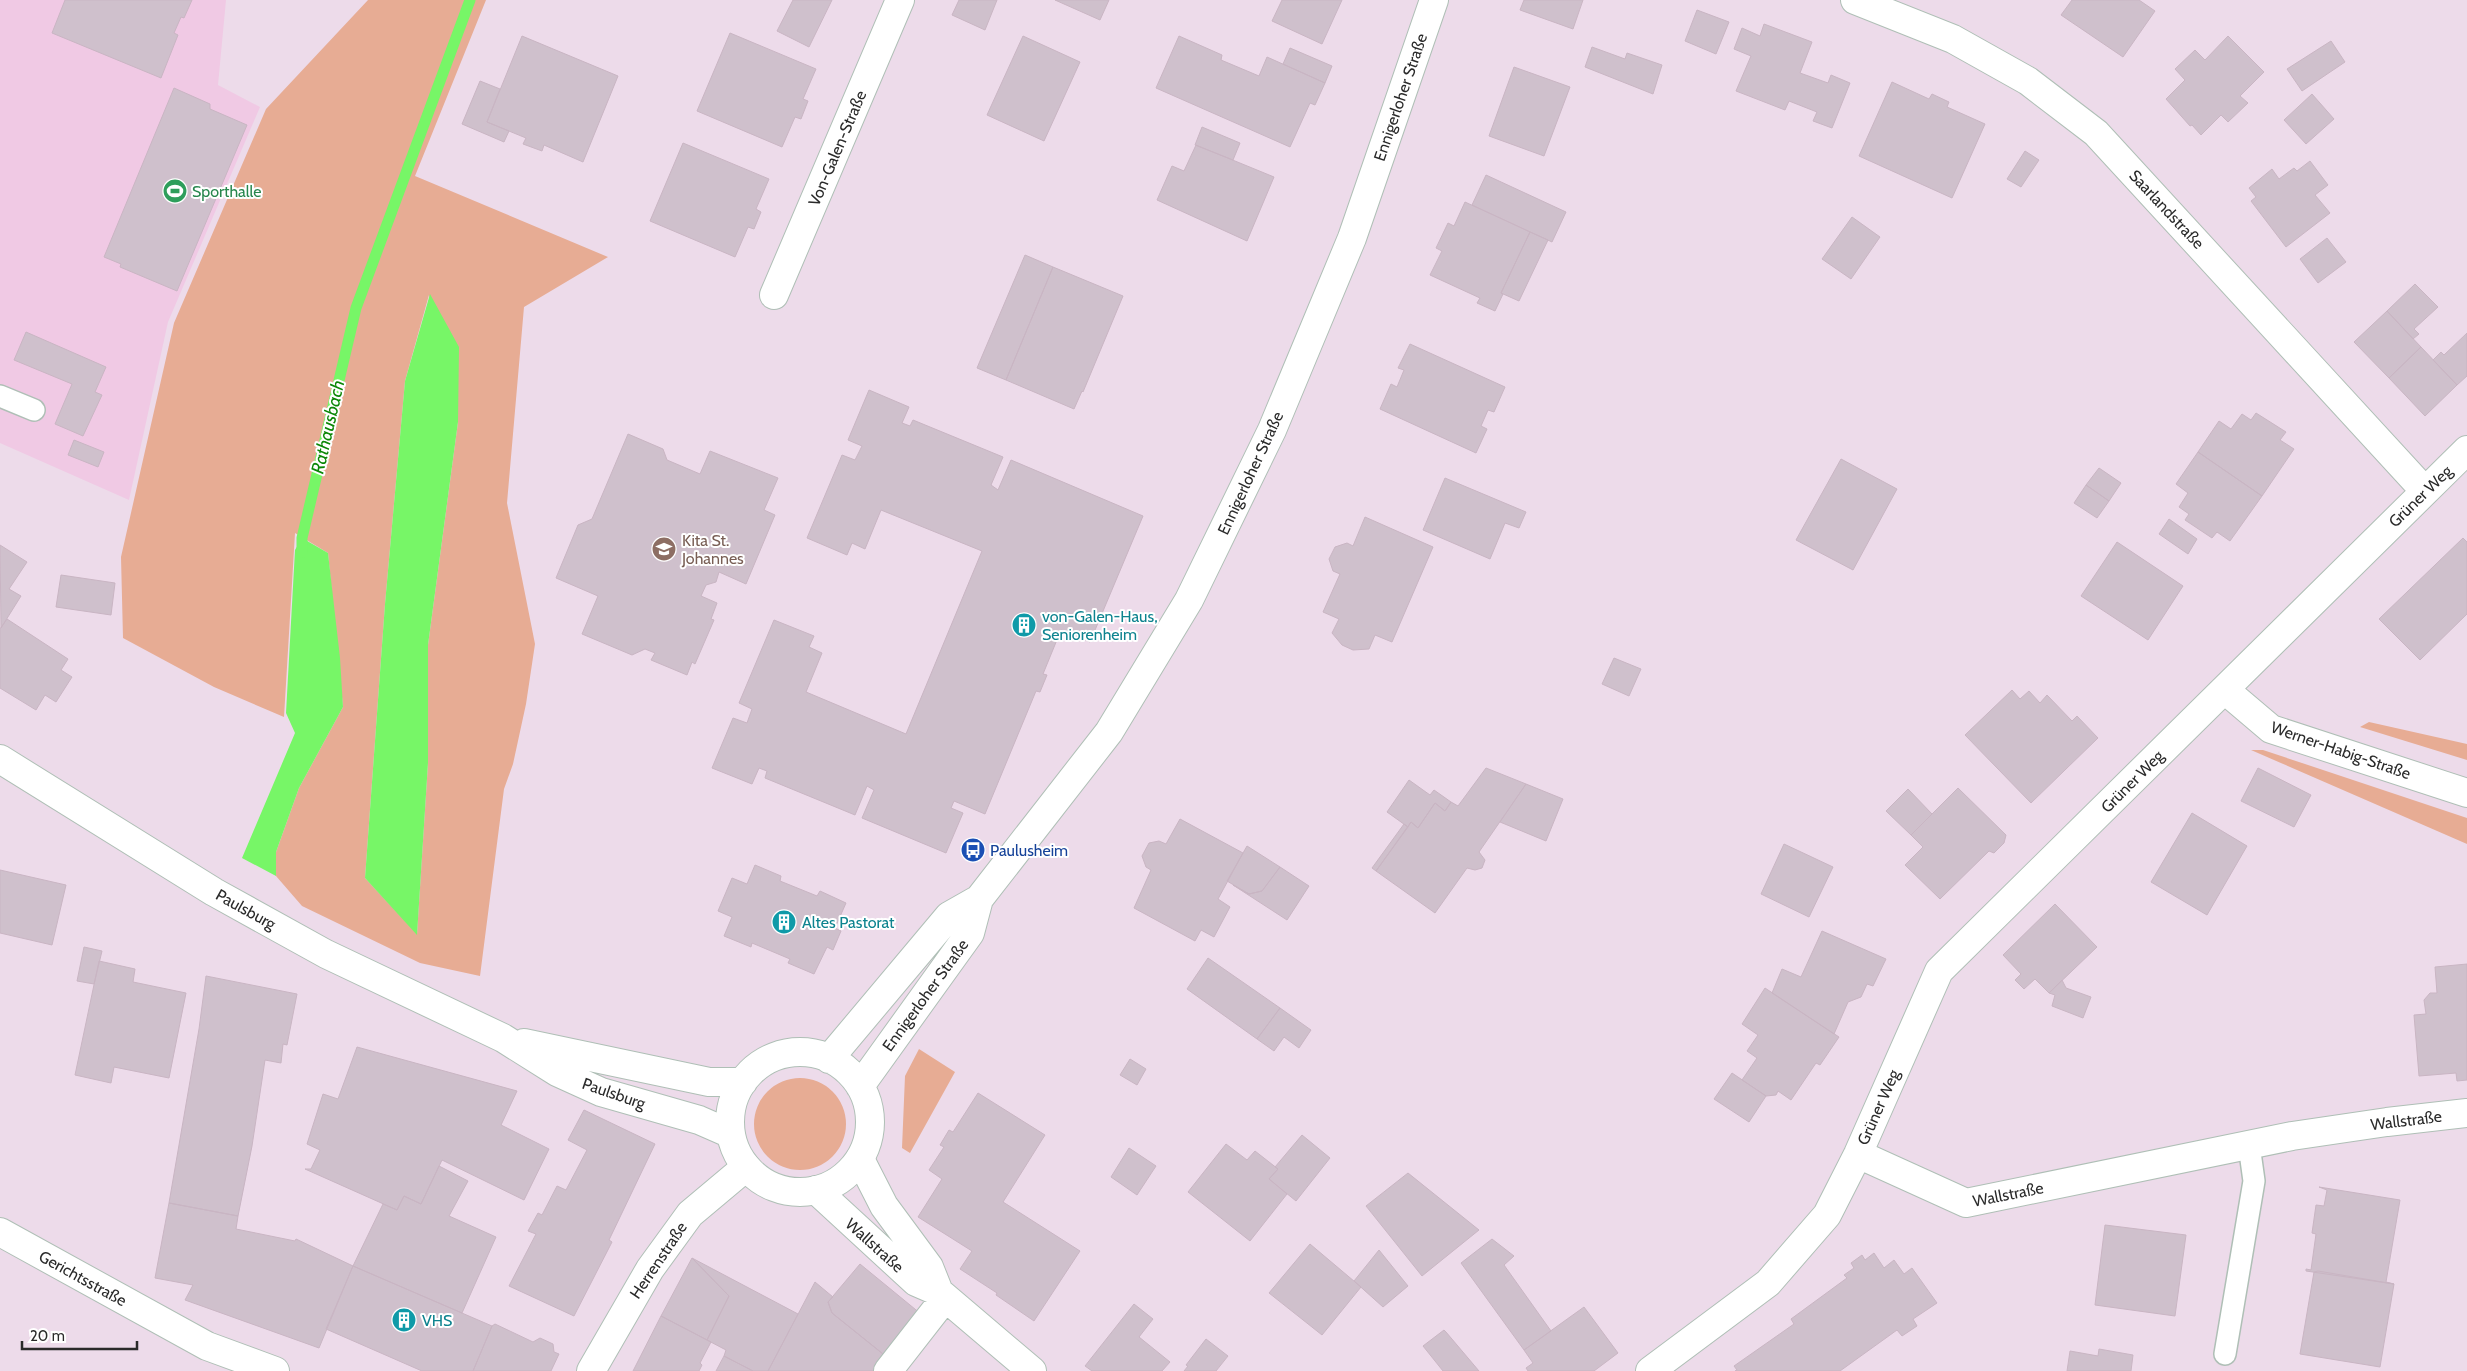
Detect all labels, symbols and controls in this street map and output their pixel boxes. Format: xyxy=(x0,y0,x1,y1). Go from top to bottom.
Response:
street label: Ennigerloher Straße xyxy=(1370,31,1431,163)
street label: Von-Galen-Straße xyxy=(805,88,870,209)
street label: Saarlandstraße xyxy=(2125,166,2208,253)
sports icon: Sporthalle xyxy=(162,178,188,204)
place label: Sporthalle xyxy=(192,182,261,201)
water label: Rathausbach xyxy=(307,378,349,476)
street label: Ennigerloher Straße xyxy=(1214,409,1287,538)
street label: Grüner Weg xyxy=(2385,461,2457,531)
place label: Kita St. Johannes xyxy=(681,531,744,568)
school or university icon: Kita St. Johannes xyxy=(651,536,677,562)
place label: von-Galen-Haus, Seniorenheim xyxy=(1042,607,1158,644)
building icon: von-Galen-Haus, Seniorenheim xyxy=(1011,612,1037,638)
street label: Werner-Habig-Straße xyxy=(2268,718,2413,783)
street label: Grüner Weg xyxy=(2097,745,2168,817)
bus stop icon: Paulusheim xyxy=(960,837,986,863)
place label: Paulusheim xyxy=(990,841,1068,860)
street label: Paulsburg xyxy=(212,885,280,934)
building icon: Altes Pastorat xyxy=(771,909,797,935)
place label: Altes Pastorat xyxy=(802,913,895,932)
street label: Ennigerloher Straße xyxy=(878,936,972,1055)
street label: Grüner Weg xyxy=(1853,1066,1904,1148)
street label: Paulsburg xyxy=(580,1074,649,1113)
street label: Wallstraße xyxy=(2369,1107,2443,1134)
street label: Wallstraße xyxy=(1971,1178,2045,1211)
street label: Wallstraße xyxy=(842,1214,908,1276)
street label: Herrenstraße xyxy=(626,1218,691,1302)
street label: Gerichtsstraße xyxy=(36,1247,130,1310)
building icon: VHS xyxy=(391,1307,417,1333)
place label: VHS xyxy=(422,1311,452,1330)
scale bar xyxy=(22,1318,138,1350)
text: 20 m xyxy=(30,1327,65,1345)

